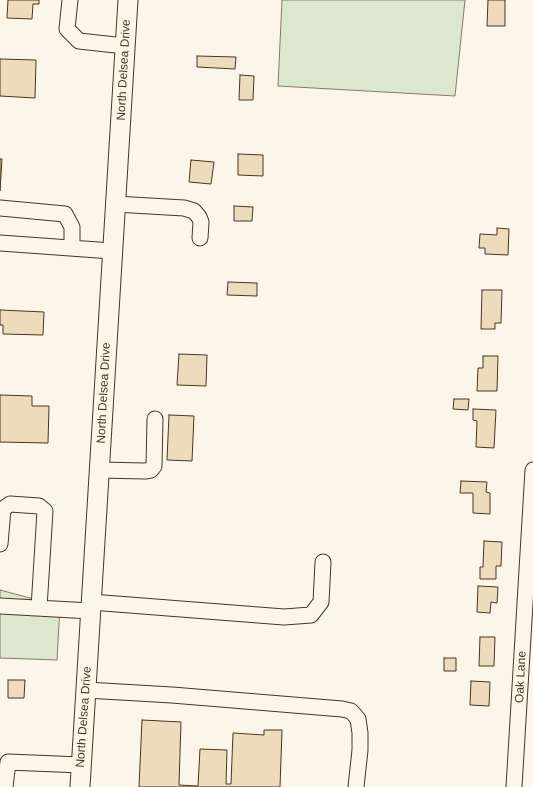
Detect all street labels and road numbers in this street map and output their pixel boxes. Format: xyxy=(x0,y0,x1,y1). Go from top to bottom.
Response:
street label: North Delsea Drive xyxy=(114,19,134,121)
street label: North Delsea Drive xyxy=(94,342,114,444)
street label: Oak Lane xyxy=(512,651,530,703)
street label: North Delsea Drive xyxy=(73,666,95,768)

